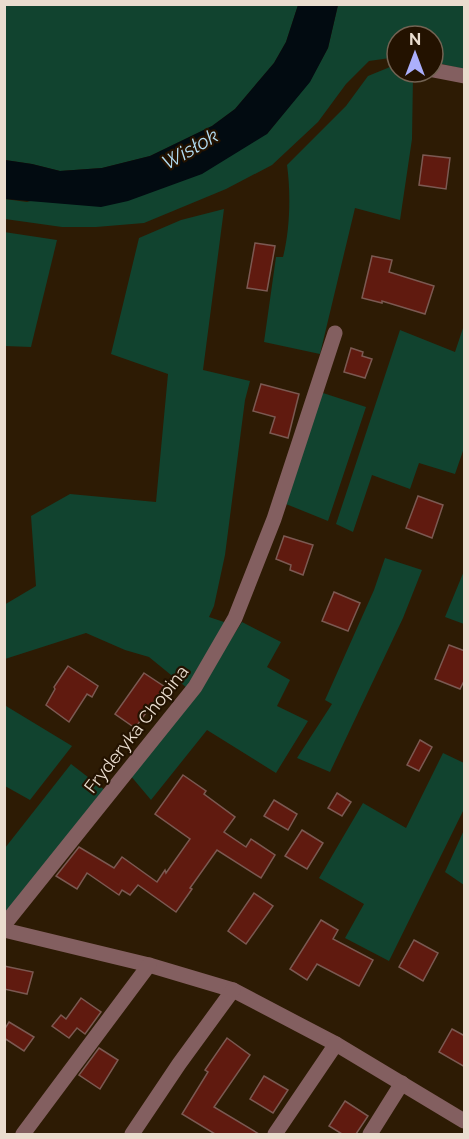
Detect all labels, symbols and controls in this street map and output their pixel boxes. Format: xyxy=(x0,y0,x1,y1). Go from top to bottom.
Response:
north arrow xyxy=(385,24,445,84)
text: N xyxy=(409,30,421,49)
water label: Wisłok xyxy=(157,123,223,175)
street label: Fryderyka Chopina xyxy=(80,661,192,797)

